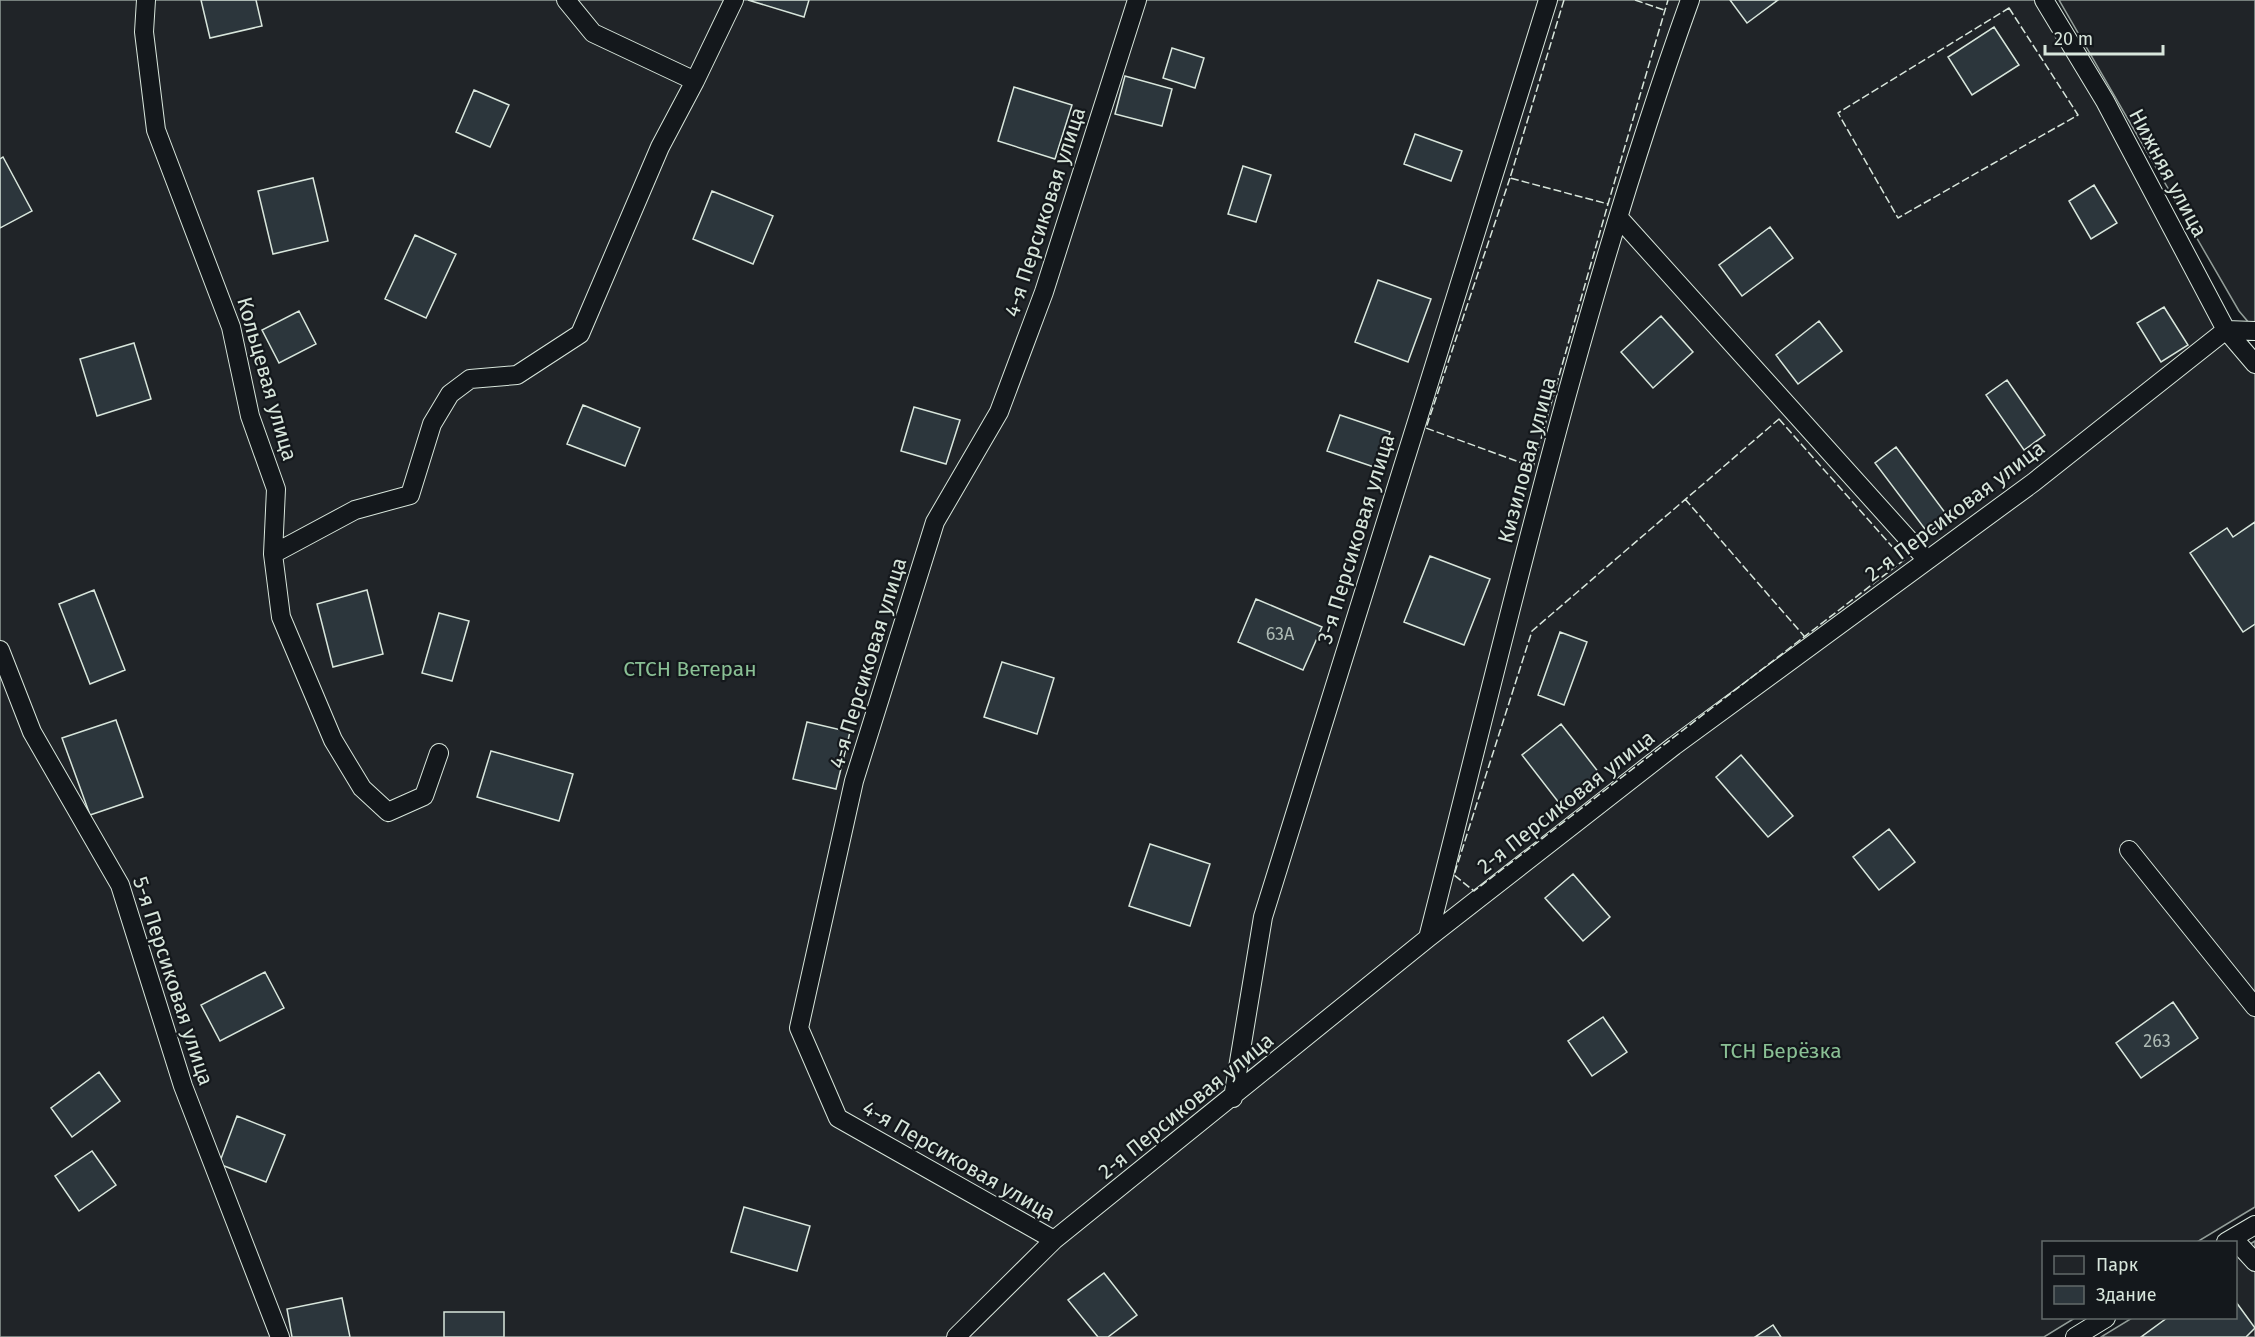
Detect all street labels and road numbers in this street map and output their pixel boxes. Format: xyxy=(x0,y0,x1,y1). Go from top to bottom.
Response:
street label: 4-я Персиковая улица xyxy=(999,104,1091,320)
street label: Нижняя улица xyxy=(2123,104,2213,242)
street label: Кольцевая улица xyxy=(231,294,303,464)
street label: Кизиловая улица xyxy=(1492,374,1562,546)
street label: 3-я Персиковая улица xyxy=(1312,431,1400,647)
street label: 2-я Персиковая улица xyxy=(1860,435,2050,587)
street label: 4-я Персиковая улица xyxy=(824,555,912,771)
street label: 2-я Персиковая улица xyxy=(1472,725,1660,879)
street label: 5-я Персиковая улица xyxy=(127,873,219,1089)
street label: 2-я Персиковая улица xyxy=(1093,1027,1279,1185)
street label: 4-я Персиковая улица xyxy=(858,1095,1060,1227)

